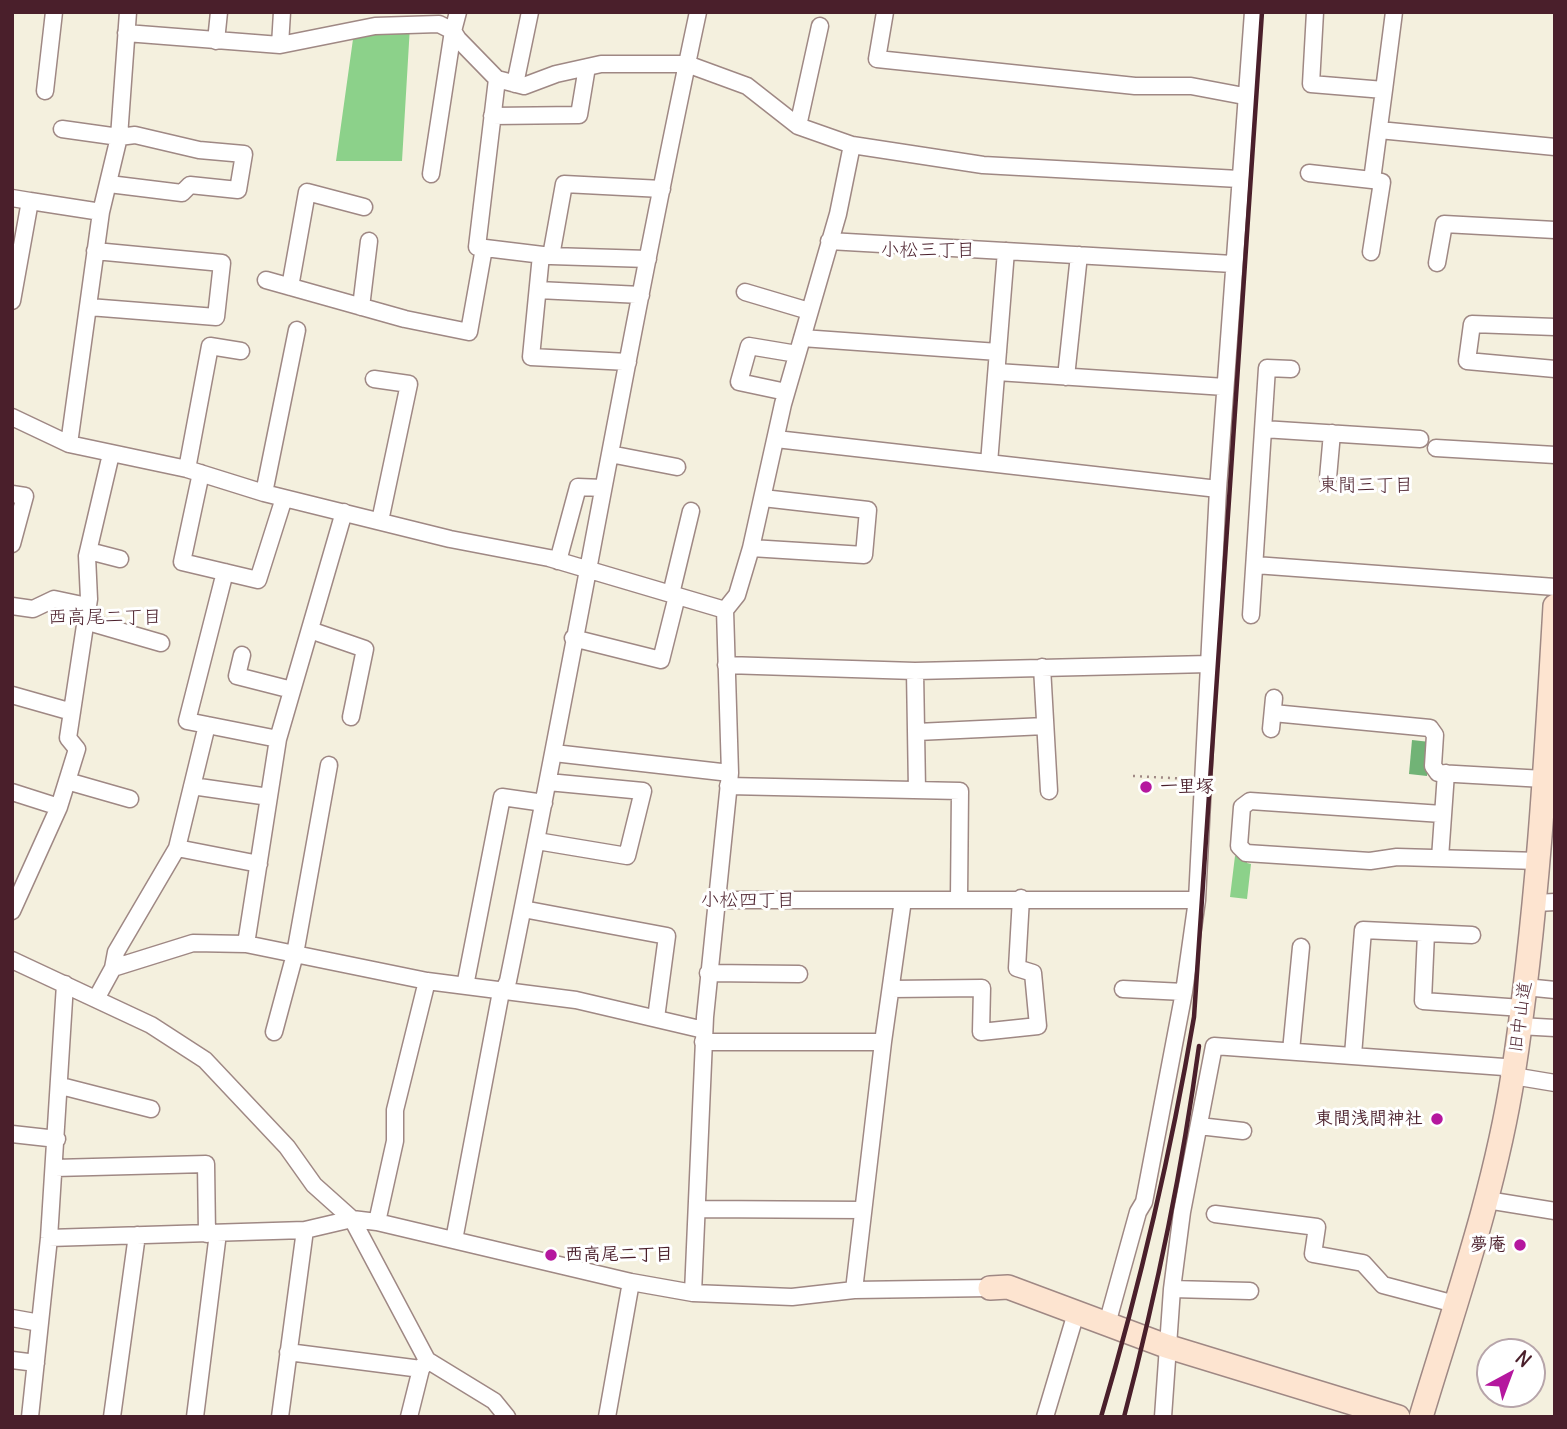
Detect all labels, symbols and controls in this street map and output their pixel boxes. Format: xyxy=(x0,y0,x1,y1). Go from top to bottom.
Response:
district label: 小松三丁目 xyxy=(881,240,975,262)
district label: 東間三丁目 xyxy=(1319,475,1413,497)
district label: 西高尾二丁目 xyxy=(48,607,162,629)
place label: 一里塚 xyxy=(1160,776,1214,798)
marker: 一里塚 xyxy=(1138,779,1154,795)
district label: 小松四丁目 xyxy=(701,890,795,912)
street label: 旧中山道 xyxy=(1505,980,1537,1054)
place label: 東間浅間神社 xyxy=(1315,1108,1423,1130)
marker: 東間浅間神社 xyxy=(1429,1111,1445,1127)
place label: 夢庵 xyxy=(1470,1234,1506,1256)
marker: 夢庵 xyxy=(1512,1237,1528,1253)
place label: 西高尾二丁目 xyxy=(565,1244,673,1266)
marker: 西高尾二丁目 xyxy=(543,1247,559,1263)
north arrow xyxy=(1476,1338,1546,1408)
text: N xyxy=(1511,1345,1536,1372)

